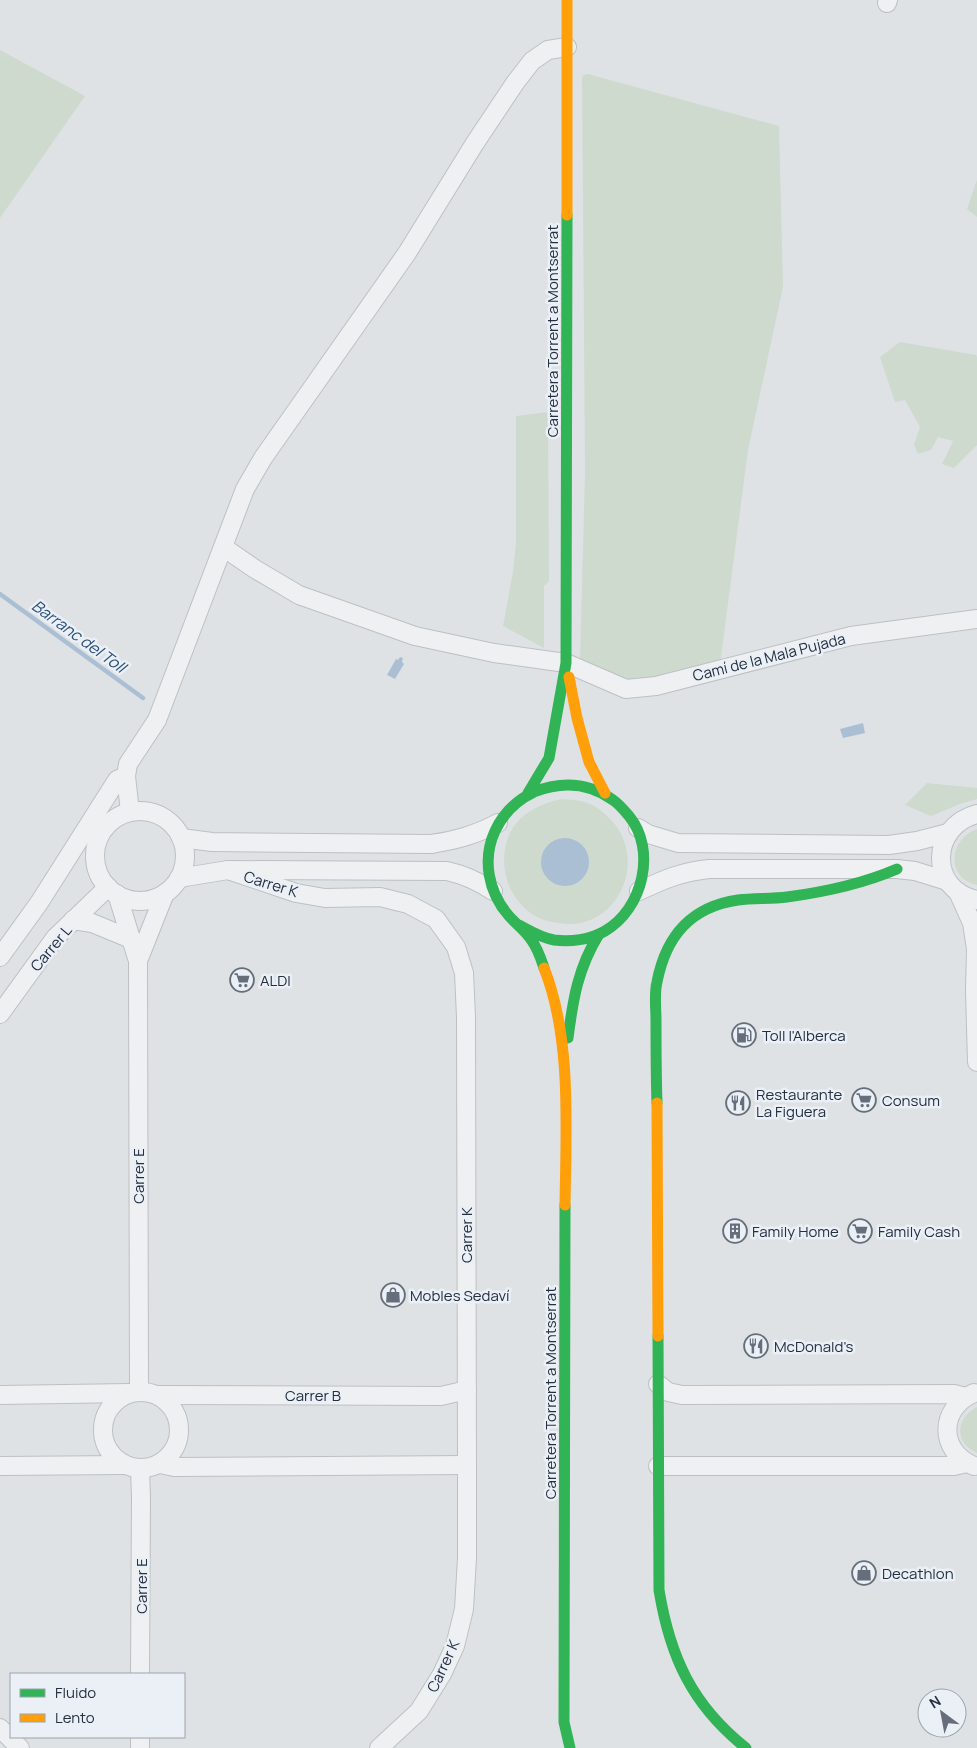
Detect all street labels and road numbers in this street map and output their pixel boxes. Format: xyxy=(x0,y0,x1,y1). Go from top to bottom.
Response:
street label: Carretera Torrent a Montserrat xyxy=(542,225,563,437)
street label: Camí de la Mala Pujada xyxy=(690,628,848,686)
street label: Carrer K xyxy=(241,866,301,902)
street label: Carrer L xyxy=(25,920,77,976)
street label: Carrer E xyxy=(128,1148,149,1204)
street label: Carrer K xyxy=(456,1207,477,1263)
street label: Carretera Torrent a Montserrat xyxy=(540,1287,561,1499)
street label: Carrer B xyxy=(285,1385,341,1406)
street label: Carrer E xyxy=(131,1558,152,1614)
street label: Carrer K xyxy=(422,1636,464,1696)

